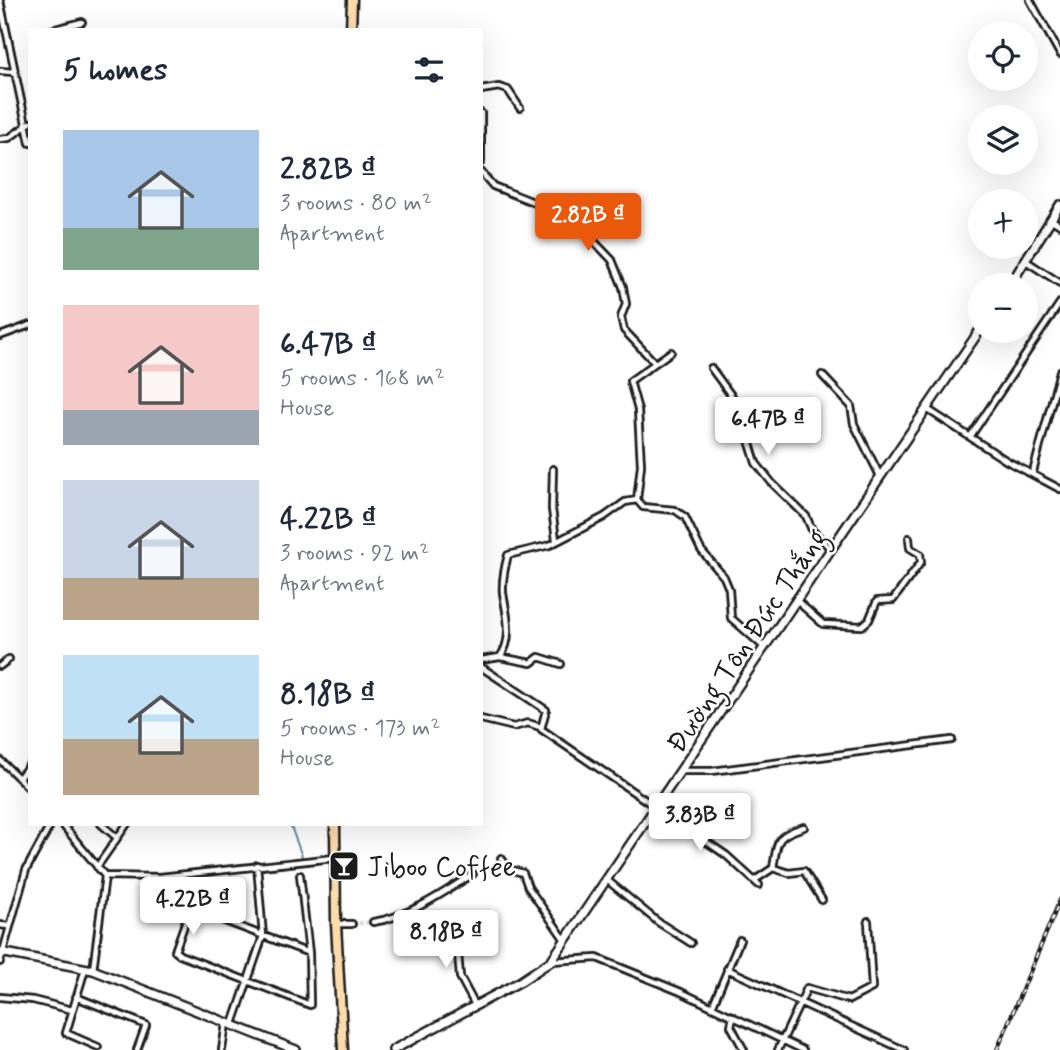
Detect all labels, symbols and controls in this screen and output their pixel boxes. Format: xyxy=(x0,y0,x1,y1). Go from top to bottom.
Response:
map controls xyxy=(968,21,1038,343)
button: locate xyxy=(968,21,1038,91)
text: 5 homes xyxy=(63,51,168,90)
icon: filters xyxy=(410,51,448,89)
button: layers xyxy=(968,105,1038,175)
text: 2.82B ₫ xyxy=(280,150,376,189)
icon: home xyxy=(119,158,203,242)
text: 3 rooms · 80 m² xyxy=(280,189,432,219)
button: + xyxy=(968,189,1038,259)
pin: 2.82B ₫ xyxy=(523,194,653,253)
text: 2.82B ₫ xyxy=(551,201,625,231)
text: Apartment xyxy=(280,219,385,249)
button: − xyxy=(968,273,1038,343)
text: 6.47B ₫ xyxy=(280,325,377,364)
icon: home xyxy=(119,333,203,417)
text: 5 rooms · 168 m² xyxy=(280,364,445,394)
text: House xyxy=(280,394,334,424)
pin: 6.47B ₫ xyxy=(703,398,833,457)
text: 6.47B ₫ xyxy=(731,405,805,435)
text: 4.22B ₫ xyxy=(280,500,377,539)
icon: home xyxy=(119,508,203,592)
street label: Đường Tôn Đức Thắng xyxy=(659,522,839,763)
text: 3 rooms · 92 m² xyxy=(280,539,429,569)
text: Apartment xyxy=(280,569,385,599)
text: 8.18B ₫ xyxy=(280,675,376,714)
icon: home xyxy=(119,683,203,767)
text: 5 rooms · 173 m² xyxy=(280,714,440,744)
text: House xyxy=(280,744,334,774)
pin: 3.83B ₫ xyxy=(635,794,765,853)
text: 3.83B ₫ xyxy=(665,801,735,831)
bar icon: Jiboo Coffee xyxy=(327,849,361,883)
place label: Jiboo Coffee xyxy=(367,850,516,887)
pin: 4.22B ₫ xyxy=(128,878,258,937)
text: 4.22B ₫ xyxy=(156,885,230,915)
pin: 8.18B ₫ xyxy=(381,911,511,970)
text: 8.18B ₫ xyxy=(409,918,483,948)

